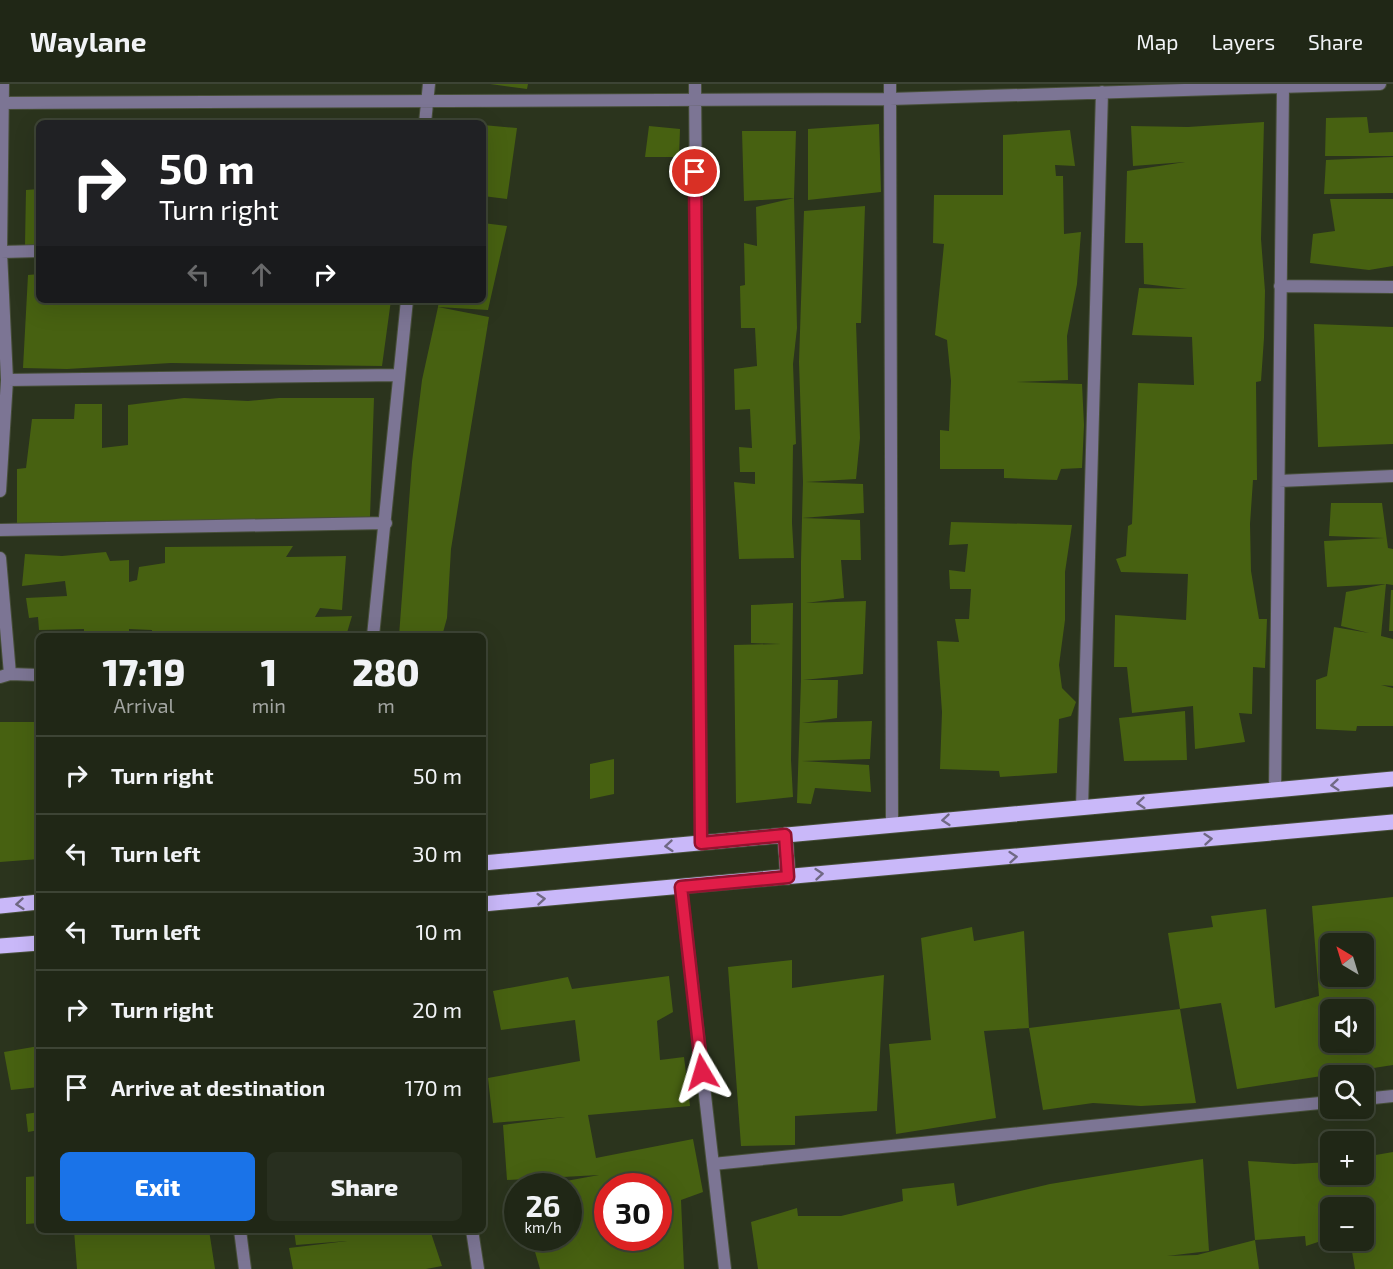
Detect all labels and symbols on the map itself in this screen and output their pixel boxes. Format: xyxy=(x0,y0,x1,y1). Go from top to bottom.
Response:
pin xyxy=(669,146,720,197)
one-way arrow xyxy=(1330,778,1339,791)
one-way arrow xyxy=(1136,796,1145,809)
one-way arrow xyxy=(942,813,951,826)
one-way arrow xyxy=(1203,833,1212,846)
one-way arrow xyxy=(664,839,673,852)
one-way arrow xyxy=(1009,851,1018,864)
one-way arrow xyxy=(815,868,824,881)
one-way arrow xyxy=(537,893,546,906)
one-way arrow xyxy=(15,897,24,910)
north arrow xyxy=(1320,933,1374,987)
position arrow xyxy=(670,1040,734,1104)
speed limit sign: 30 xyxy=(594,1173,672,1251)

